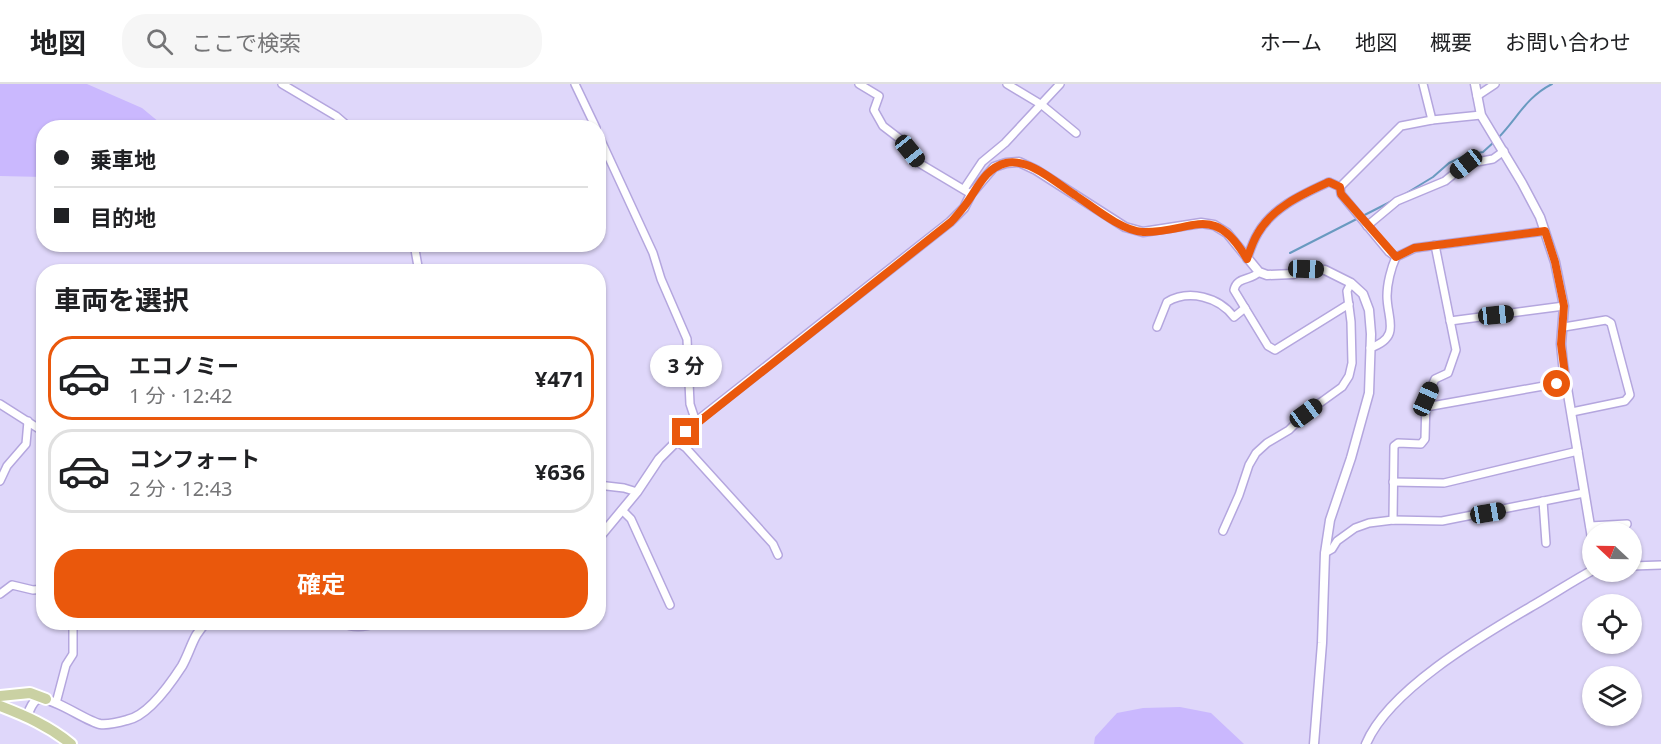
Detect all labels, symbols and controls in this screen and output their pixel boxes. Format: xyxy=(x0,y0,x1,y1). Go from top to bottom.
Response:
search box xyxy=(122,14,542,68)
text: 地図 xyxy=(30,23,86,61)
icon: search xyxy=(143,25,176,58)
text: ここで検索 xyxy=(191,27,301,57)
text: ホーム xyxy=(1260,28,1322,56)
text: 地図 xyxy=(1355,28,1397,56)
text: 概要 xyxy=(1430,28,1472,56)
text: お問い合わせ xyxy=(1505,28,1631,56)
car xyxy=(892,131,928,171)
text: 乗車地 xyxy=(90,144,156,174)
car xyxy=(1446,146,1486,182)
text: 目的地 xyxy=(90,202,156,232)
car xyxy=(1288,259,1324,279)
text: 車両を選択 xyxy=(54,281,189,318)
car xyxy=(1477,304,1515,326)
callout: 3 分 xyxy=(650,345,722,387)
text: エコノミー xyxy=(129,350,239,380)
icon: car xyxy=(57,351,111,405)
text: 3 分 xyxy=(668,352,704,379)
text: ¥471 xyxy=(535,363,585,393)
route start xyxy=(1543,370,1570,397)
car xyxy=(1410,379,1442,419)
text: 1 分 · 12:42 xyxy=(129,382,233,409)
car xyxy=(1286,395,1326,431)
route end xyxy=(672,418,699,445)
text: コンフォート xyxy=(129,443,260,473)
icon: car xyxy=(57,444,111,498)
text: ¥636 xyxy=(535,456,585,486)
text: 2 分 · 12:43 xyxy=(129,475,233,502)
car xyxy=(1469,501,1507,525)
north arrow xyxy=(1582,522,1642,582)
map controls xyxy=(1582,522,1642,726)
button: 確定 xyxy=(54,549,588,618)
button: locate xyxy=(1582,594,1642,654)
button: layers xyxy=(1582,666,1642,726)

